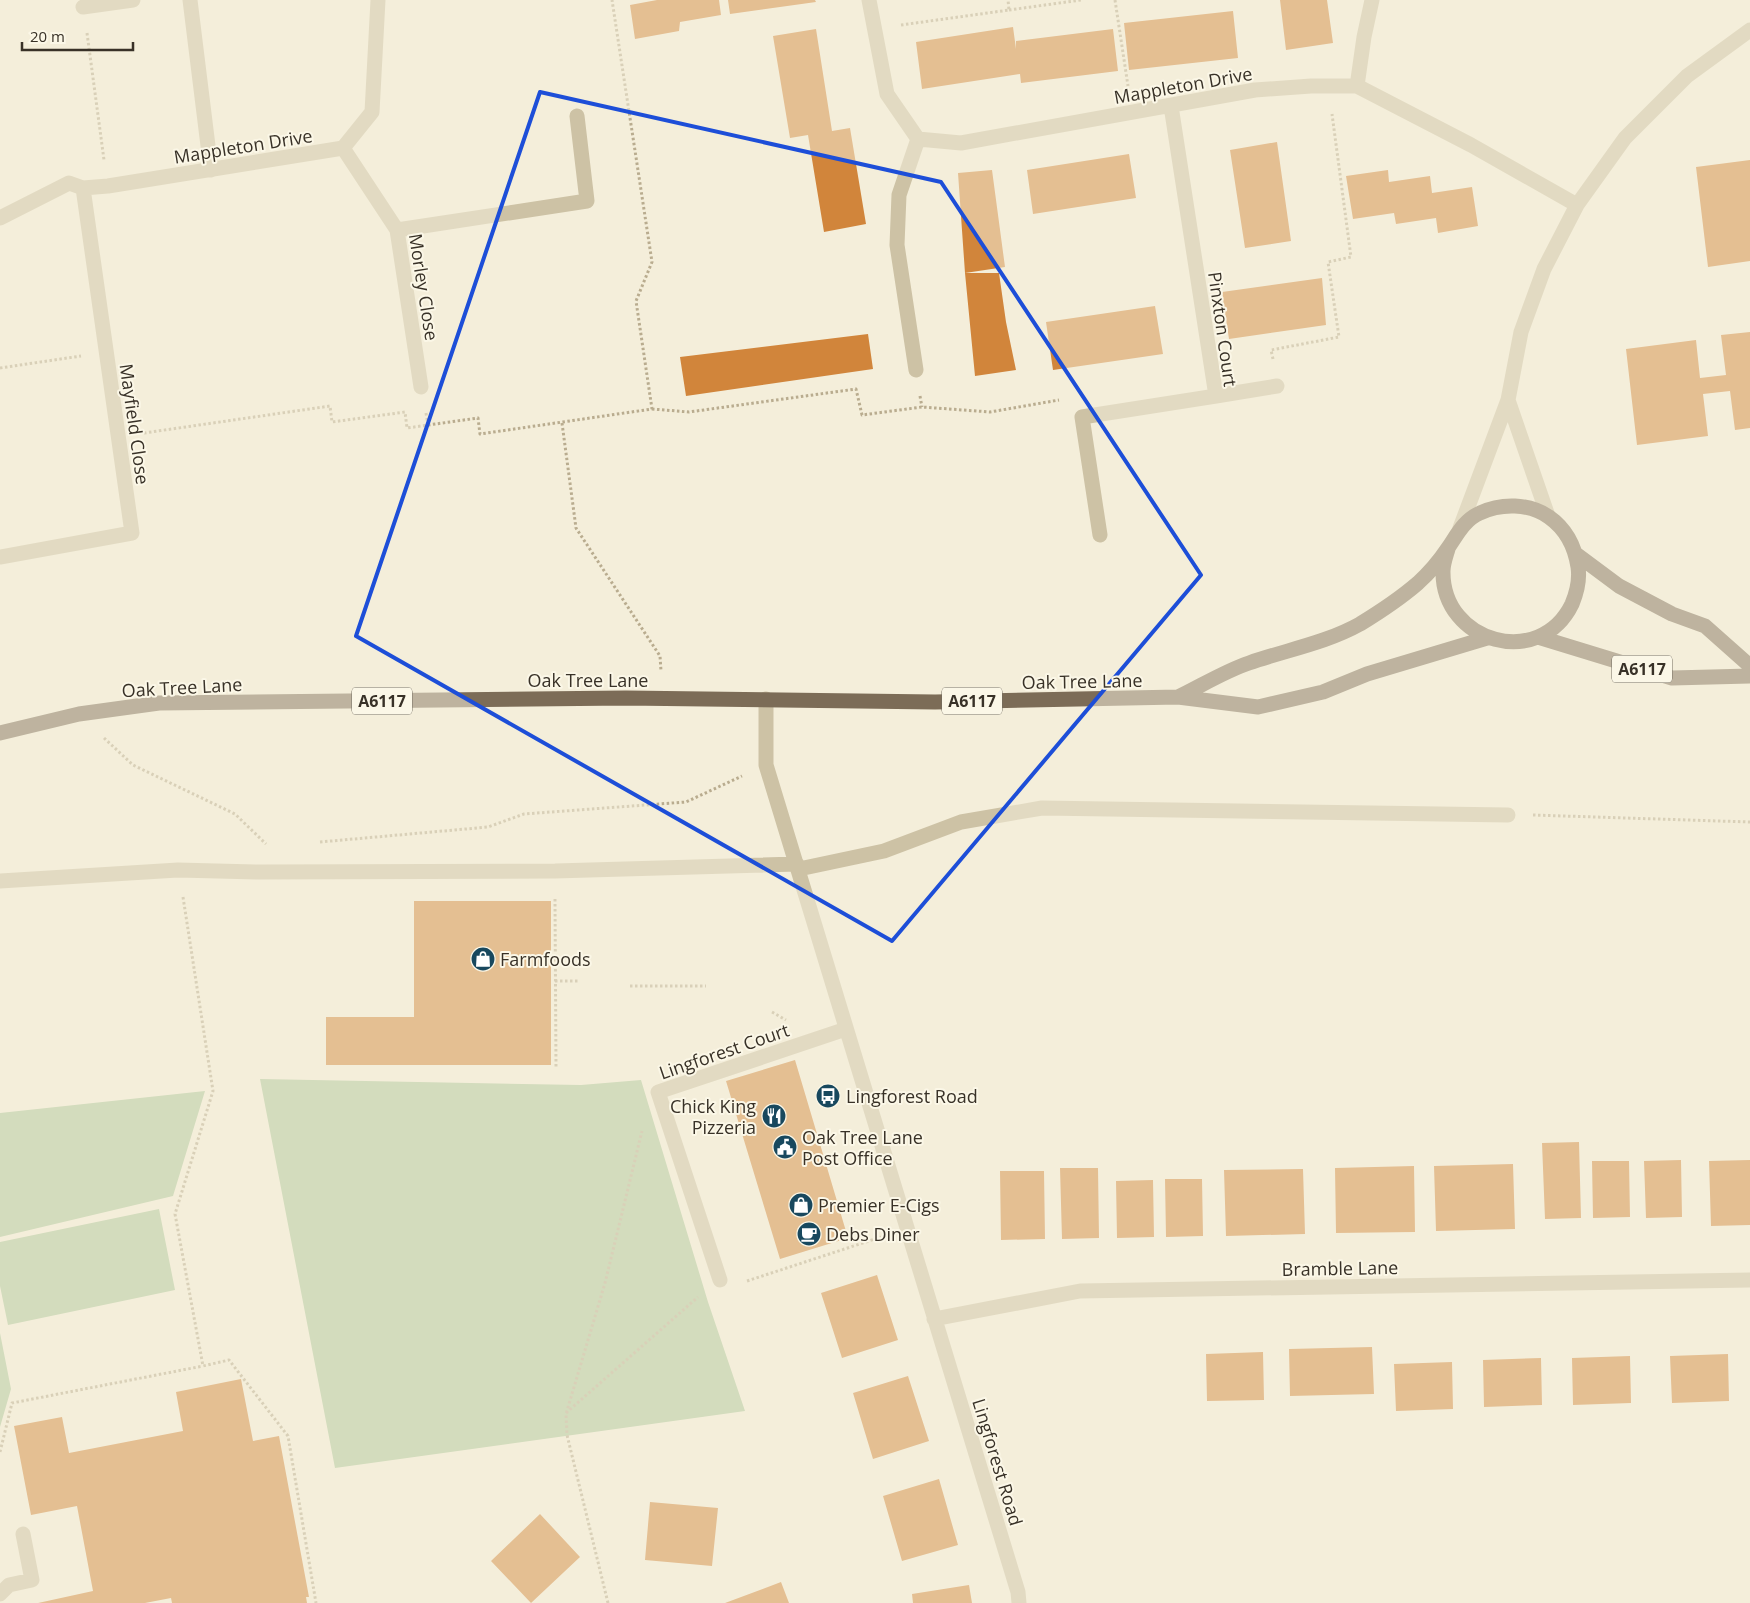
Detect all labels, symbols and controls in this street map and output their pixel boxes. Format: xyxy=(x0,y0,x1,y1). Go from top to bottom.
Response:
scale bar xyxy=(22,20,134,52)
text: 20 m xyxy=(30,26,65,46)
street label: Mappleton Drive xyxy=(1112,61,1254,109)
street label: Mappleton Drive xyxy=(172,123,314,169)
street label: Morley Close xyxy=(404,232,444,342)
street label: Pinxton Court xyxy=(1203,270,1243,388)
street label: Mayfield Close xyxy=(115,362,155,486)
road number: A6117 xyxy=(1612,656,1672,682)
street label: Oak Tree Lane xyxy=(528,668,648,692)
street label: Oak Tree Lane xyxy=(1021,668,1143,694)
street label: Oak Tree Lane xyxy=(121,672,243,702)
road number: A6117 xyxy=(352,688,412,714)
road number: A6117 xyxy=(942,688,1002,714)
shop icon: Farmfoods xyxy=(470,946,496,972)
place label: Farmfoods xyxy=(500,947,591,971)
street label: Lingforest Court xyxy=(656,1018,792,1084)
bus stop icon: Lingforest Road xyxy=(815,1083,841,1109)
place label: Lingforest Road xyxy=(846,1084,978,1108)
place label: Chick King Pizzeria xyxy=(670,1094,756,1139)
restaurant icon: Chick King Pizzeria xyxy=(761,1103,787,1129)
place label: Oak Tree Lane Post Office xyxy=(802,1125,923,1170)
public building icon: Oak Tree Lane Post Office xyxy=(772,1134,798,1160)
shop icon: Premier E-Cigs xyxy=(788,1192,814,1218)
place label: Premier E-Cigs xyxy=(818,1193,940,1217)
cafe icon: Debs Diner xyxy=(796,1221,822,1247)
place label: Debs Diner xyxy=(826,1222,920,1246)
street label: Bramble Lane xyxy=(1282,1255,1398,1281)
street label: Lingforest Road xyxy=(967,1396,1029,1528)

